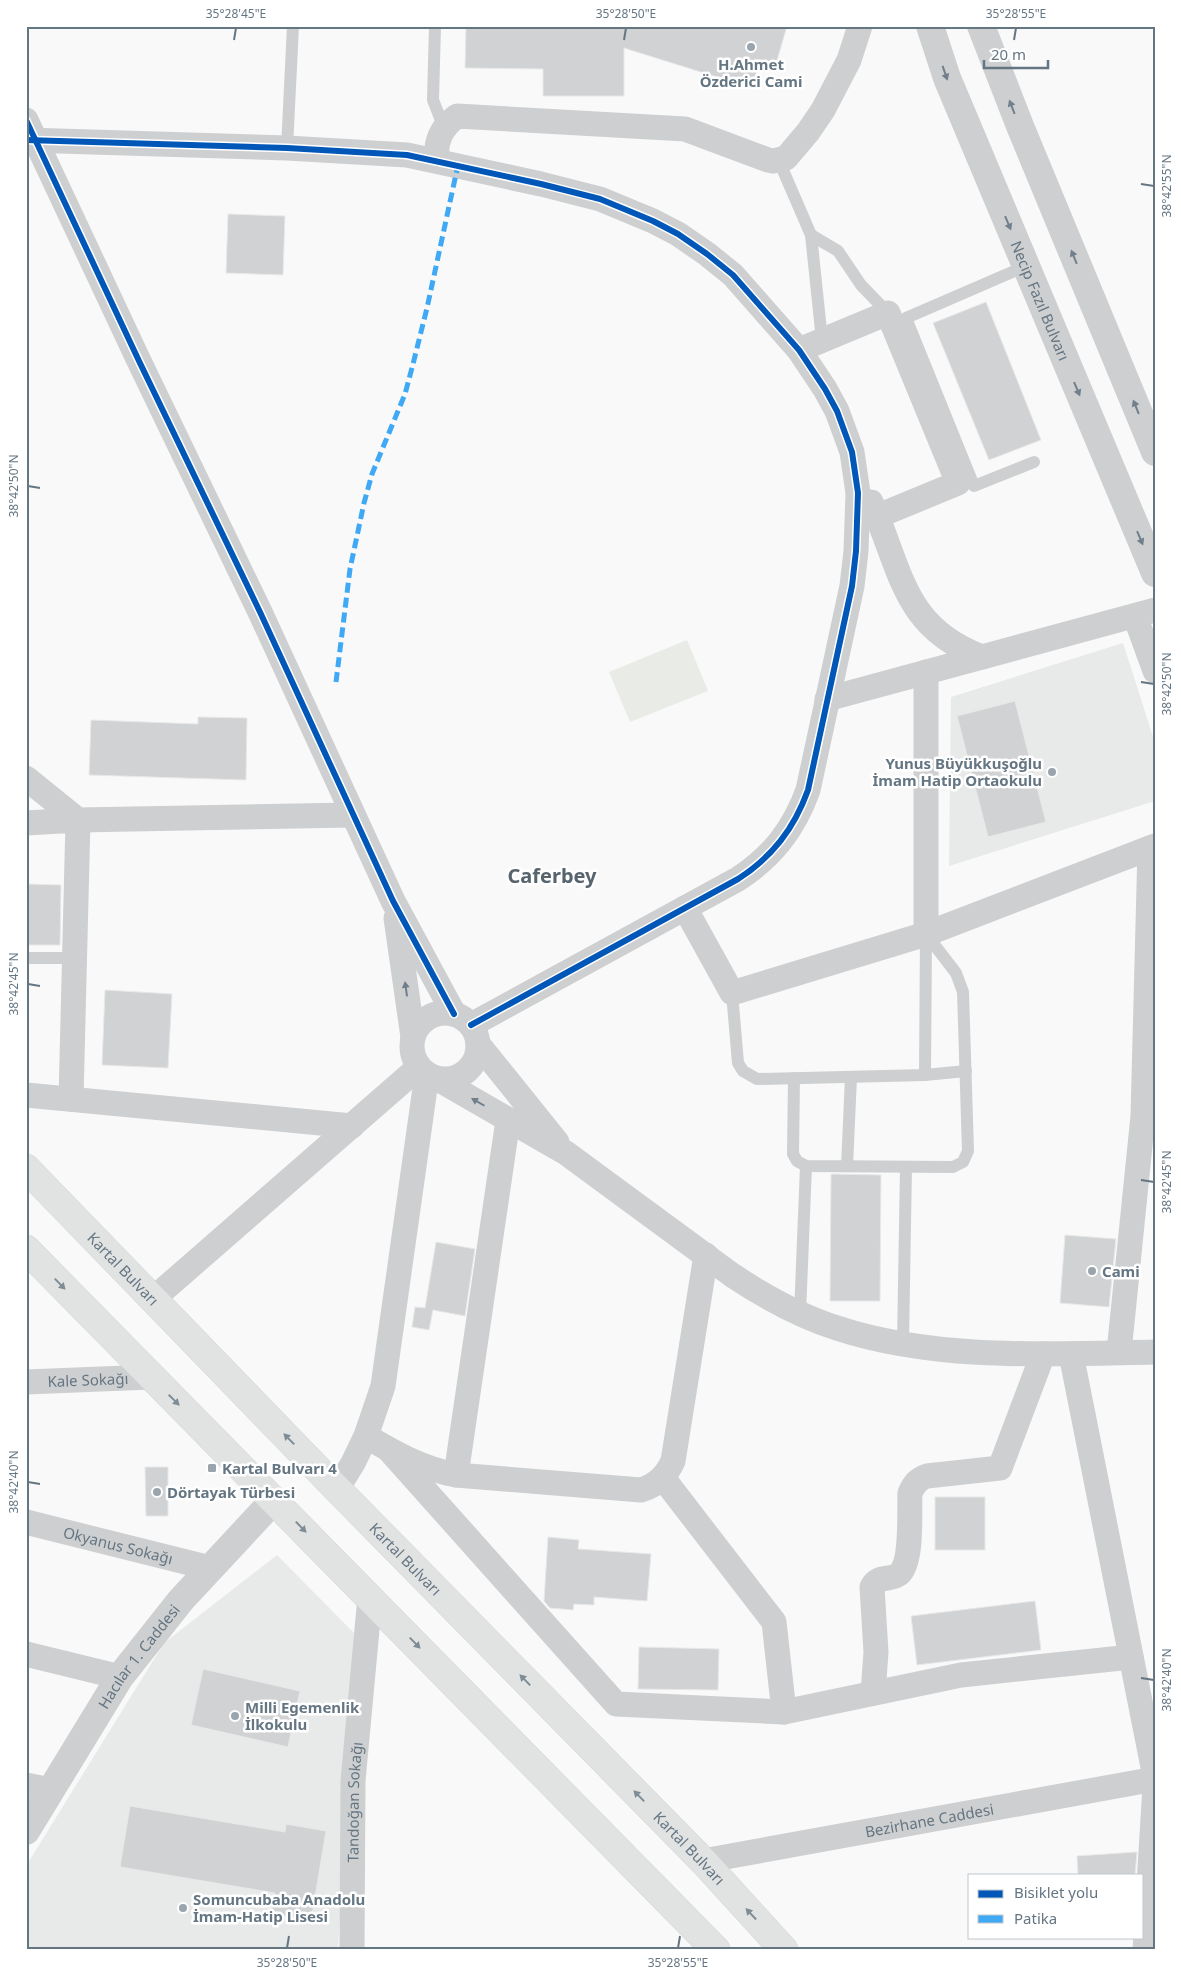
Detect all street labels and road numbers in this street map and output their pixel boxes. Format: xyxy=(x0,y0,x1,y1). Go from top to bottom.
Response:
street label: Necip Fazıl Bulvarı xyxy=(1006,238,1075,363)
street label: Kartal Bulvarı xyxy=(83,1228,164,1309)
street label: Kale Sokağı xyxy=(47,1368,129,1391)
street label: Kartal Bulvarı xyxy=(365,1518,446,1600)
street label: Okyanus Sokağı xyxy=(61,1522,175,1568)
street label: Hacılar 1. Caddesi xyxy=(93,1600,184,1712)
street label: Tandoğan Sokağı xyxy=(343,1741,367,1862)
street label: Bezirhane Caddesi xyxy=(863,1798,995,1841)
street label: Kartal Bulvarı xyxy=(650,1807,730,1889)

